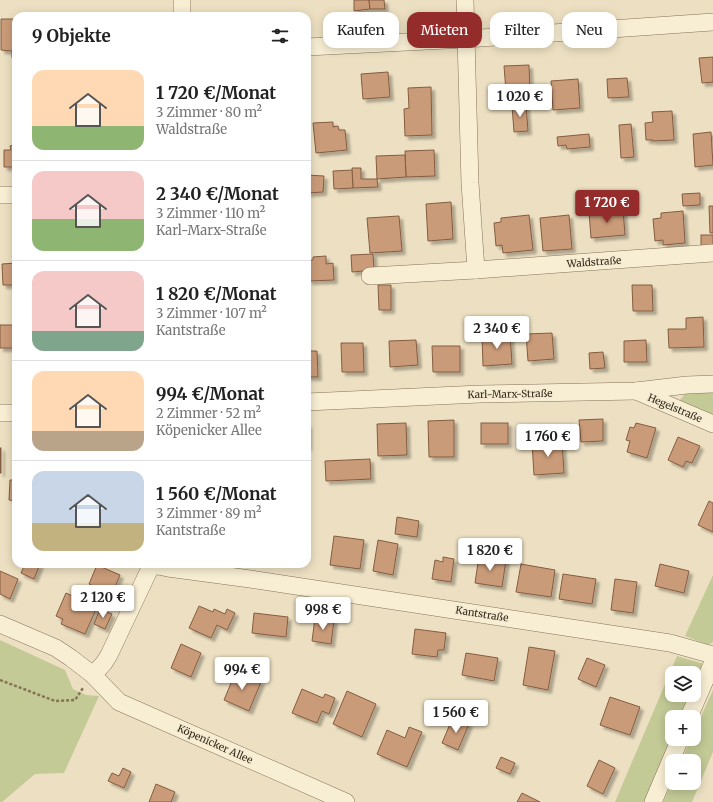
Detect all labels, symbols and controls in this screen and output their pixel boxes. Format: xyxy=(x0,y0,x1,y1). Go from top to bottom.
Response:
chip: Kaufen xyxy=(323,12,399,48)
chip: Mieten xyxy=(407,12,482,48)
chip: Filter xyxy=(490,12,554,48)
chip: Neu xyxy=(562,12,617,48)
text: 9 Objekte xyxy=(32,25,111,47)
icon: filters xyxy=(269,25,291,47)
text: 1 720 €/Monat xyxy=(156,82,276,104)
pin: 1 020 € xyxy=(483,84,557,118)
icon: home xyxy=(64,86,112,134)
text: 1 020 € xyxy=(497,88,543,105)
text: 3 Zimmer · 80 m² xyxy=(156,104,262,121)
text: Waldstraße xyxy=(156,121,227,138)
text: 2 340 €/Monat xyxy=(156,183,279,205)
icon: home xyxy=(64,187,112,235)
pin: 1 720 € xyxy=(570,190,644,224)
text: 1 720 € xyxy=(584,194,630,211)
text: 3 Zimmer · 110 m² xyxy=(156,205,265,222)
text: Karl-Marx-Straße xyxy=(156,222,267,239)
street label: Waldstraße xyxy=(565,254,622,270)
text: 1 820 €/Monat xyxy=(156,283,276,305)
icon: home xyxy=(64,287,112,335)
text: 3 Zimmer · 107 m² xyxy=(156,305,267,322)
pin: 2 340 € xyxy=(460,316,534,350)
text: 2 340 € xyxy=(473,320,521,337)
text: Kantstraße xyxy=(156,322,225,339)
text: 994 €/Monat xyxy=(156,383,265,405)
icon: home xyxy=(64,387,112,435)
street label: Karl-Marx-Straße xyxy=(467,387,553,401)
street label: Hegelstraße xyxy=(646,391,704,425)
text: 2 Zimmer · 52 m² xyxy=(156,405,261,422)
text: Köpenicker Allee xyxy=(156,422,262,439)
pin: 1 760 € xyxy=(511,424,585,458)
text: 1 760 € xyxy=(525,428,571,445)
text: 1 560 €/Monat xyxy=(156,483,277,505)
icon: home xyxy=(64,487,112,535)
text: 3 Zimmer · 89 m² xyxy=(156,505,261,522)
text: Kantstraße xyxy=(156,522,225,539)
pin: 1 820 € xyxy=(453,538,527,572)
text: 1 820 € xyxy=(467,542,513,559)
pin: 2 120 € xyxy=(66,585,140,619)
text: 2 120 € xyxy=(80,589,126,606)
pin: 998 € xyxy=(295,597,351,631)
text: 998 € xyxy=(305,601,341,618)
street label: Kantstraße xyxy=(455,603,509,625)
pin: 994 € xyxy=(214,657,270,691)
text: 994 € xyxy=(224,661,260,678)
map controls xyxy=(665,666,701,790)
button: layers xyxy=(665,666,701,702)
pin: 1 560 € xyxy=(419,700,493,734)
text: 1 560 € xyxy=(433,704,479,721)
button: + xyxy=(665,710,701,746)
street label: Köpenicker Allee xyxy=(175,721,255,767)
button: − xyxy=(665,754,701,790)

